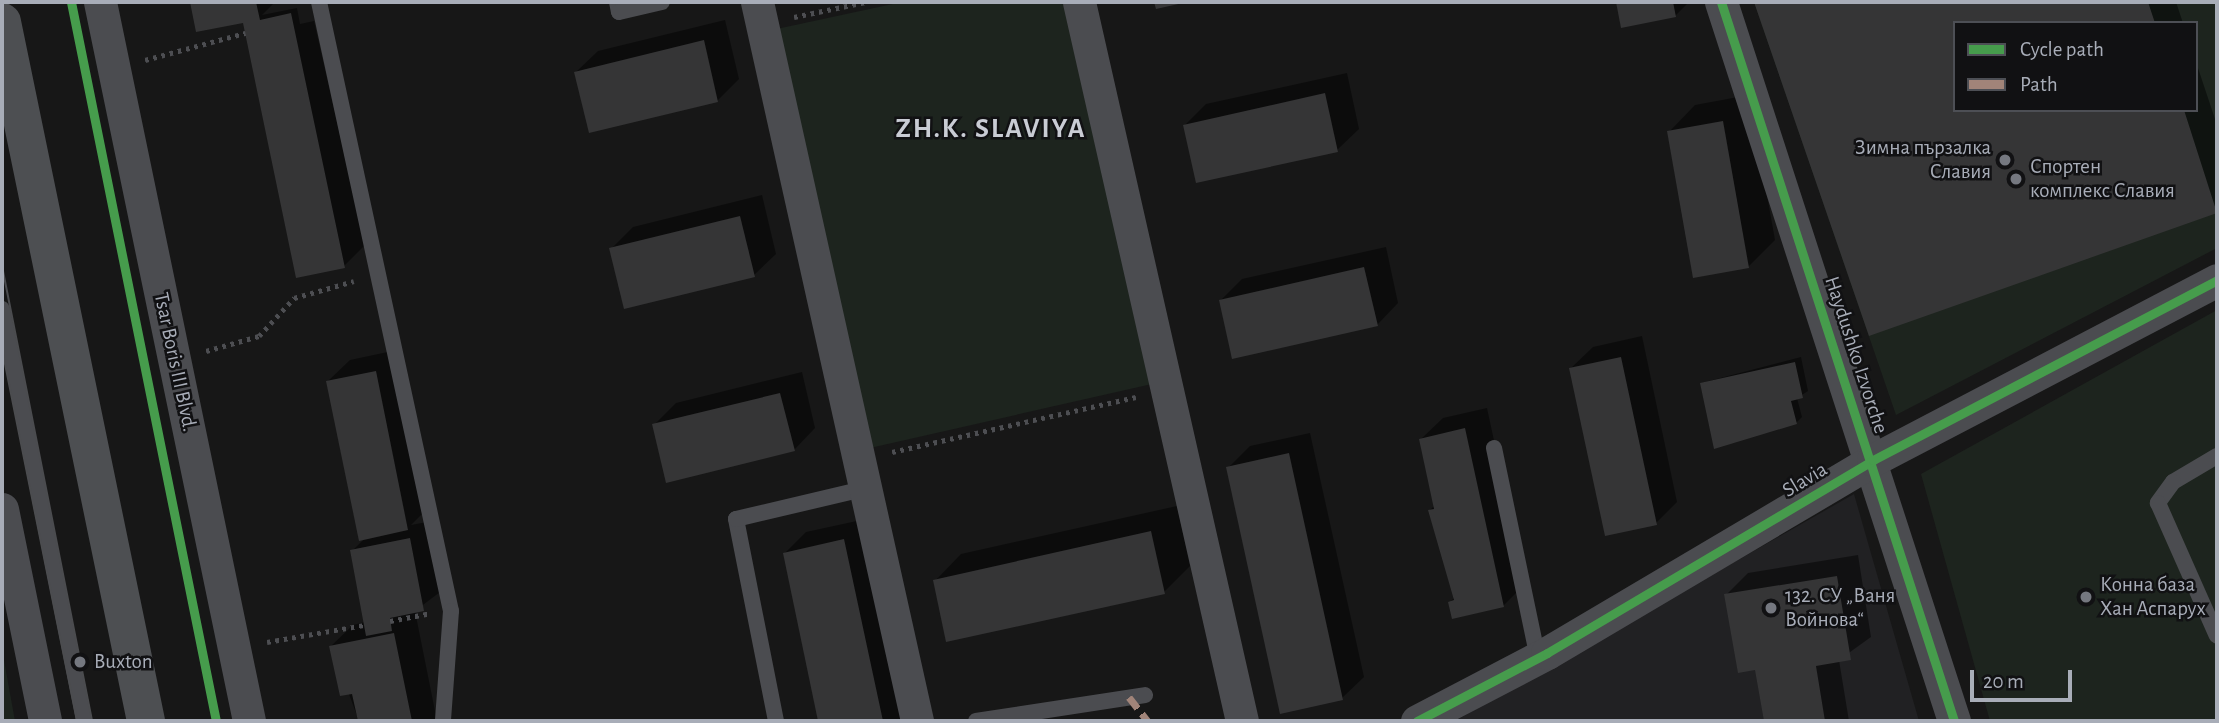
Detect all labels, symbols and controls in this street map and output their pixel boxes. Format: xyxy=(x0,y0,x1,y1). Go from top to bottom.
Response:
legend xyxy=(1953,21,2198,112)
text: Cycle path xyxy=(2020,39,2104,60)
text: Path xyxy=(2020,74,2058,95)
district label: ZH.K. SLAVIYA xyxy=(897,112,1085,146)
place label: Зимна пързалка Славия xyxy=(1855,135,1991,185)
marker: Зимна пързалка Славия xyxy=(1997,152,2013,168)
place label: Спортен комплекс Славия xyxy=(2030,154,2175,204)
marker: Спортен комплекс Славия xyxy=(2008,171,2024,187)
street label: Haydushko Izvorche xyxy=(1819,273,1893,437)
street label: Tsar Boris III Blvd. xyxy=(148,290,202,434)
street label: Slavia xyxy=(1778,457,1832,503)
place label: Конна база Хан Аспарух xyxy=(2100,572,2206,622)
place label: 132. СУ „Ваня Войнова“ xyxy=(1785,583,1895,633)
marker: Конна база Хан Аспарух xyxy=(2078,589,2094,605)
marker: 132. СУ „Ваня Войнова“ xyxy=(1763,600,1779,616)
place label: Buxton xyxy=(94,649,152,675)
marker: Buxton xyxy=(72,654,88,670)
scale bar xyxy=(1974,656,2076,700)
text: 20 m xyxy=(1983,671,2024,692)

